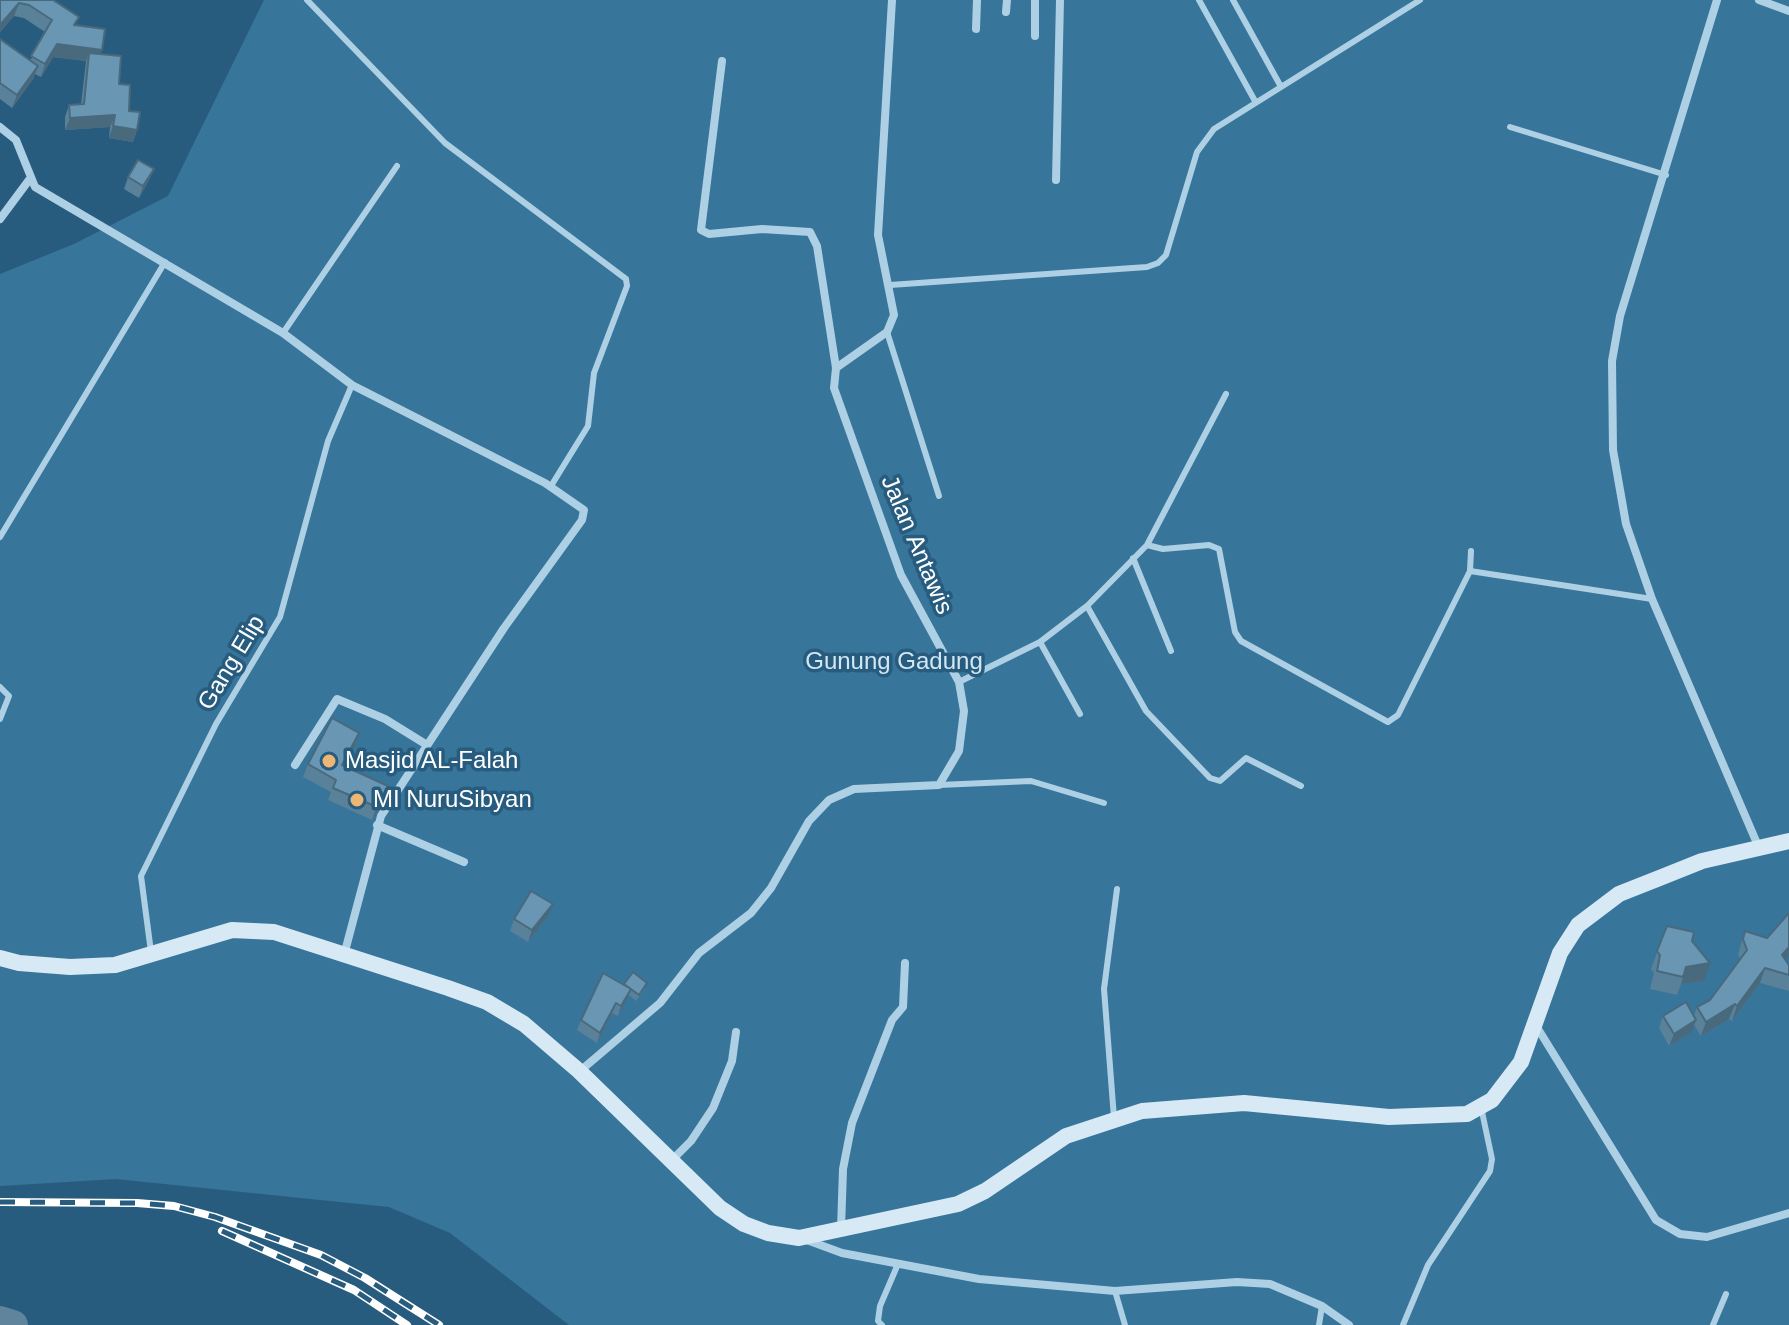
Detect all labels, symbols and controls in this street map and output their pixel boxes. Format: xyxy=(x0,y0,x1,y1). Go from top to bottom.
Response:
street label: Jalan Antawis xyxy=(874,471,958,619)
street label: Gang Elip xyxy=(193,610,271,716)
park label: Gunung Gadung xyxy=(805,648,983,676)
place label: Masjid AL-Falah xyxy=(345,747,518,775)
marker: Masjid AL-Falah xyxy=(320,752,338,770)
place label: MI NuruSibyan xyxy=(373,786,532,814)
marker: MI NuruSibyan xyxy=(348,791,366,809)

